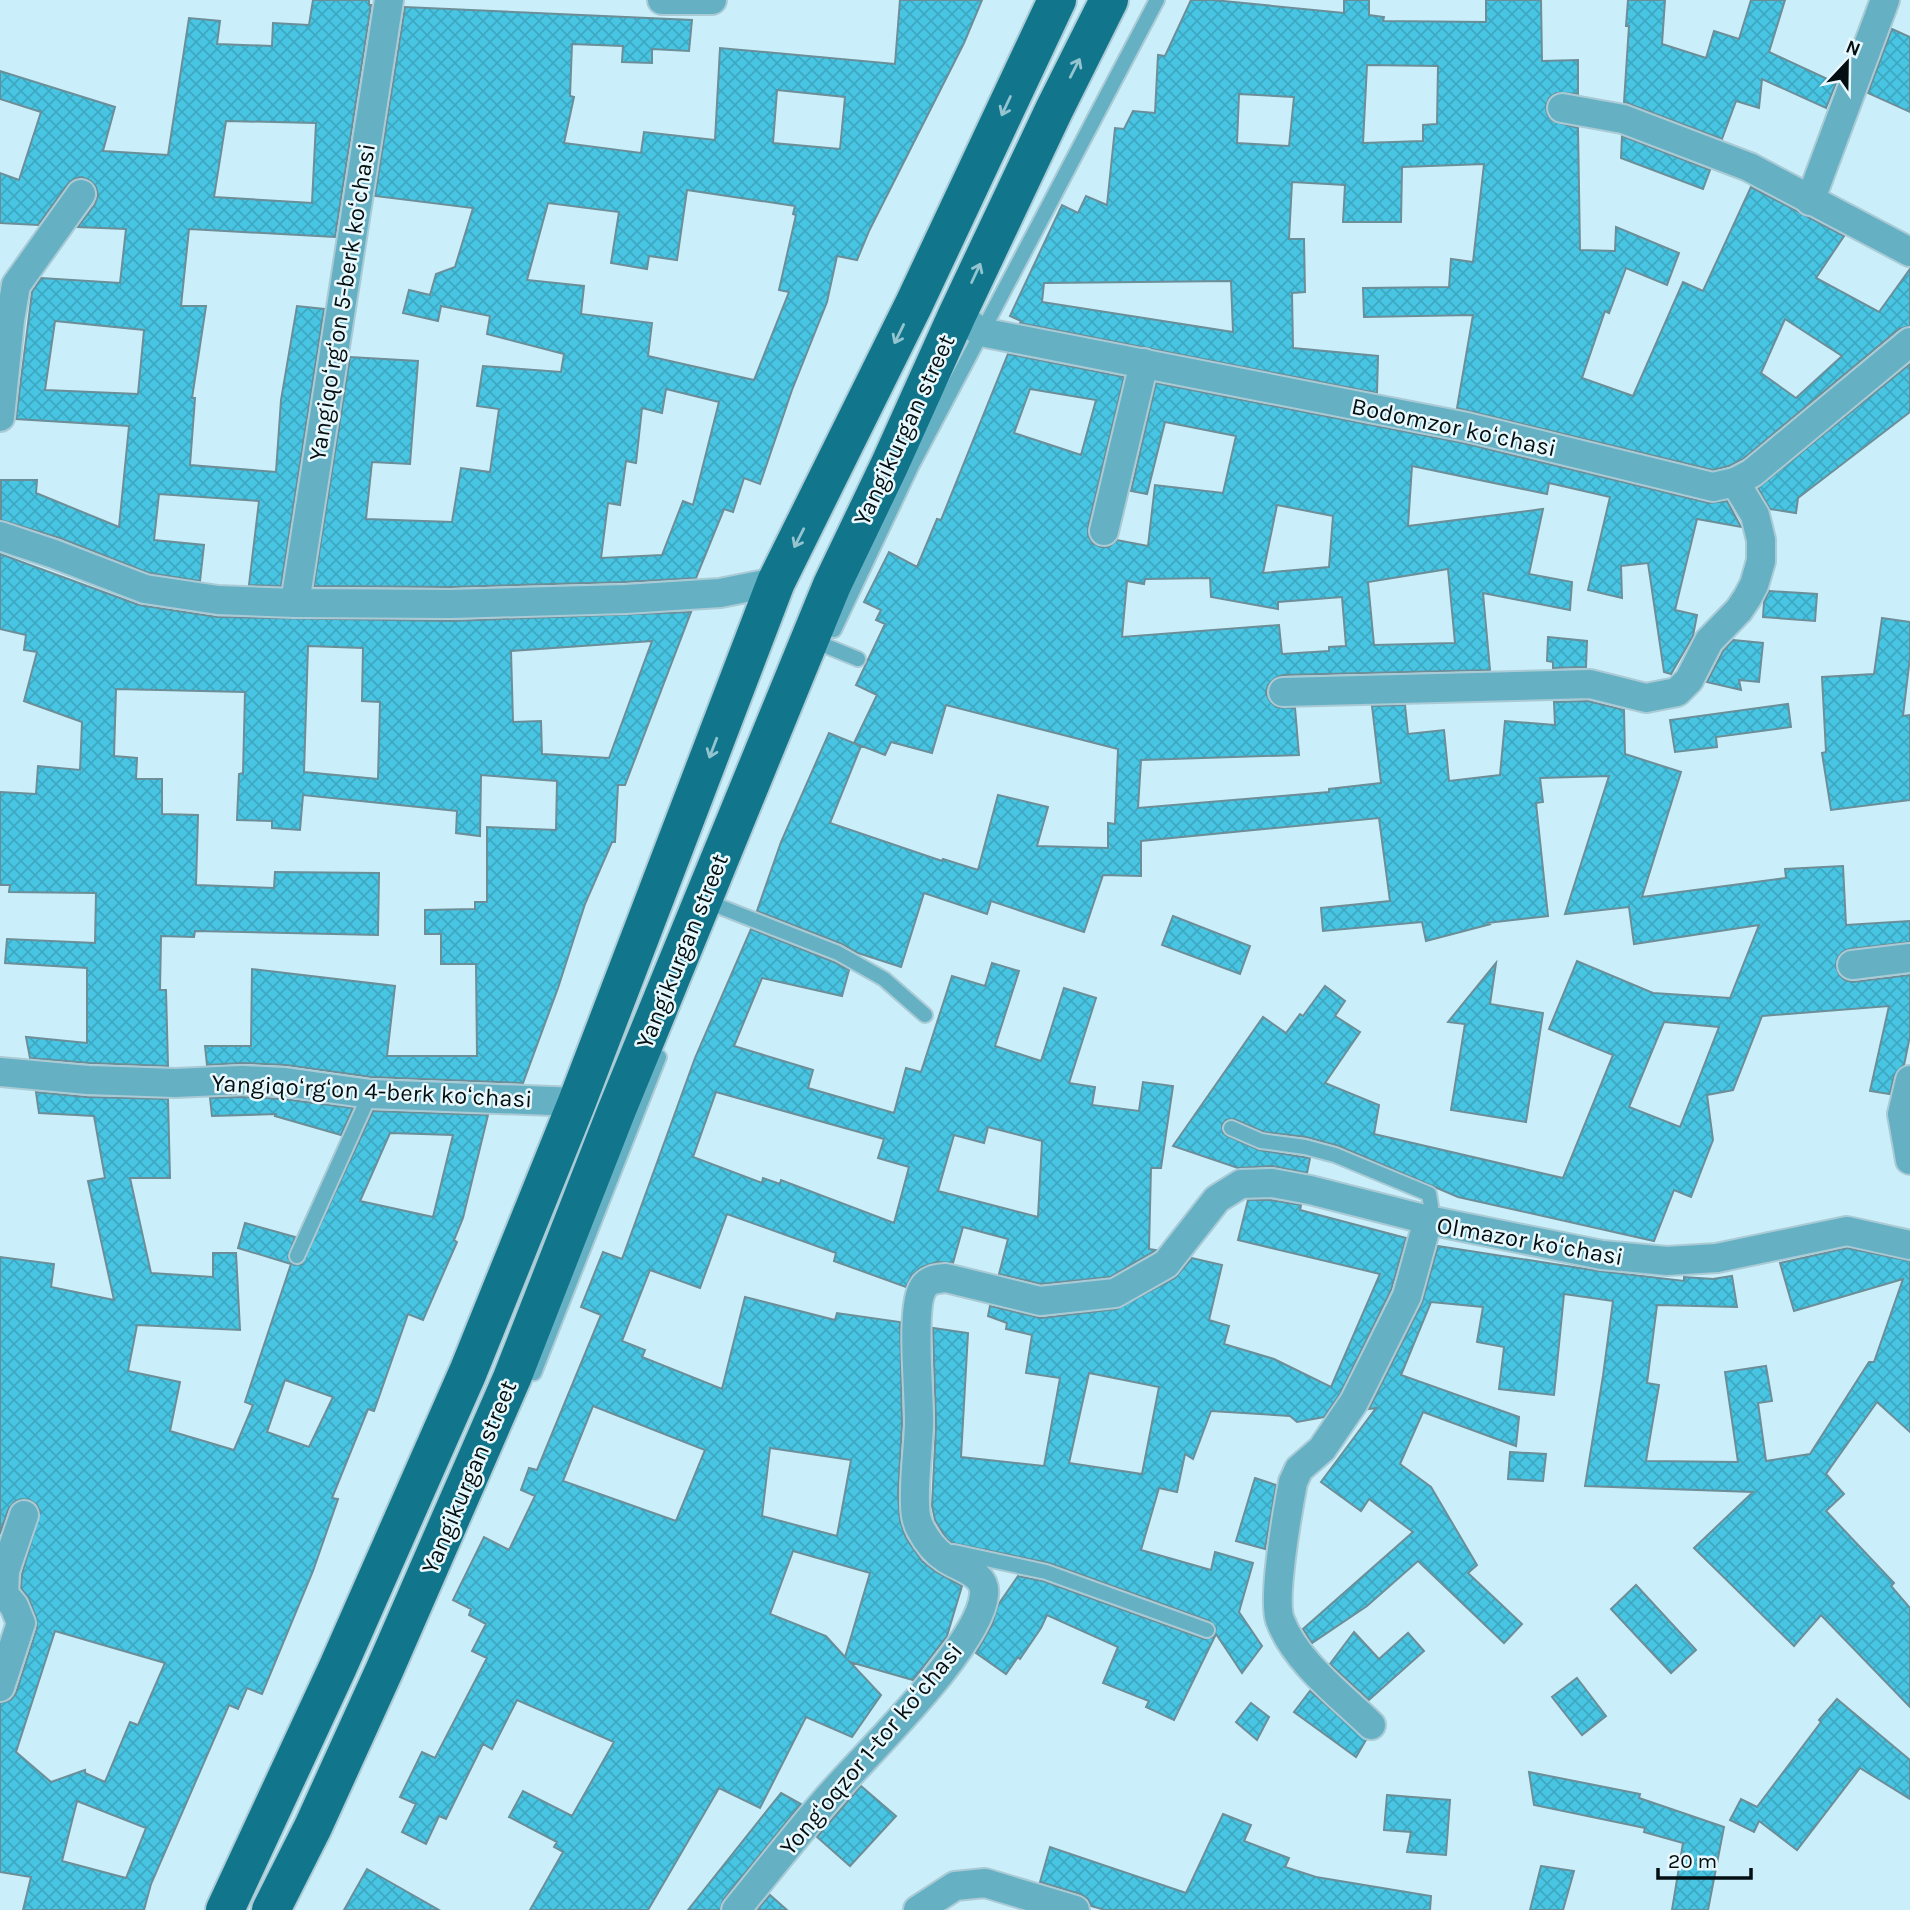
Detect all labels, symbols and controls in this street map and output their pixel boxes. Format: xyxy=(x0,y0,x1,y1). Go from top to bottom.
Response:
north arrow xyxy=(1812,28,1882,98)
text: N xyxy=(1843,35,1863,61)
one-way arrow xyxy=(1069,58,1083,79)
one-way arrow xyxy=(998,95,1011,116)
street label: Yangiqoʻrgʻon 5-berk koʻchasi xyxy=(303,141,381,463)
one-way arrow xyxy=(970,263,984,284)
one-way arrow xyxy=(892,323,906,344)
street label: Yangikurgan street xyxy=(847,330,961,530)
street label: Bodomzor koʻchasi xyxy=(1349,392,1559,462)
one-way arrow xyxy=(791,527,805,548)
one-way arrow xyxy=(705,737,718,759)
street label: Yangikurgan street xyxy=(630,850,734,1052)
street label: Yangiqoʻrgʻon 4-berk koʻchasi xyxy=(211,1069,533,1113)
street label: Olmazor koʻchasi xyxy=(1435,1211,1625,1271)
street label: Yangikurgan street xyxy=(416,1376,522,1578)
street label: Yongʻoqzor 1-tor koʻchasi xyxy=(774,1637,968,1861)
scale bar xyxy=(1658,1836,1751,1880)
text: 20 m xyxy=(1668,1849,1717,1873)

